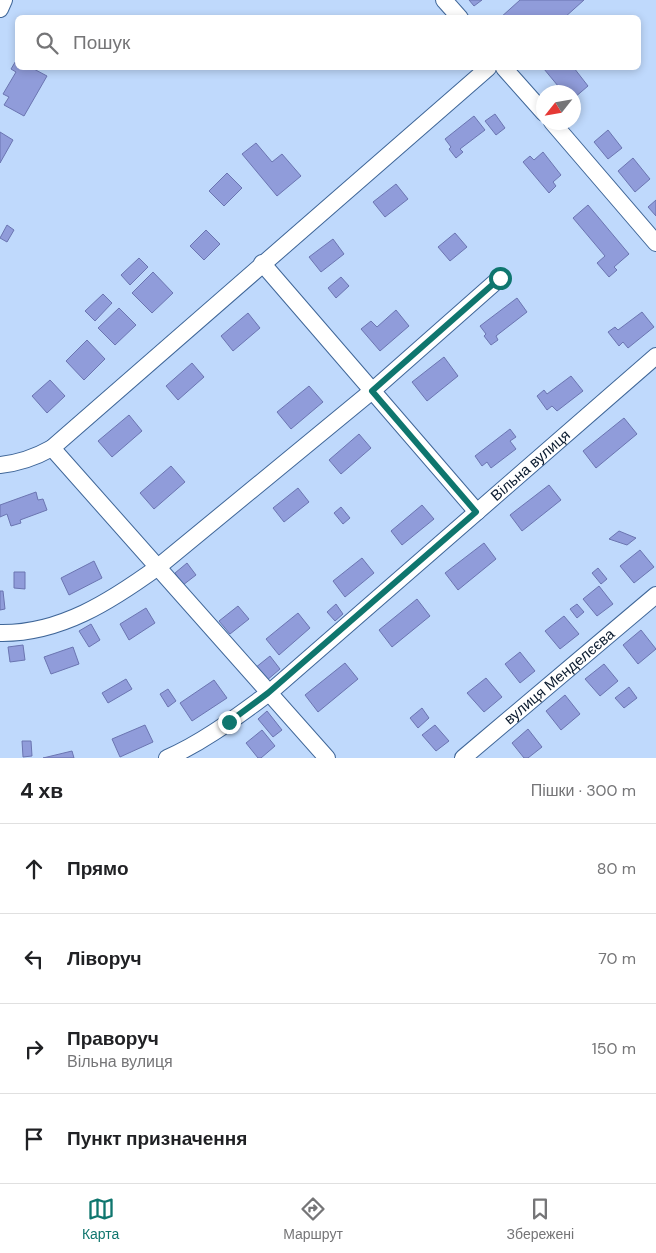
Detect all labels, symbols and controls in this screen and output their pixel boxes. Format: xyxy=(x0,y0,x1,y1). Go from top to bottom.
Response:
search box xyxy=(15,15,641,70)
icon: search xyxy=(33,29,61,57)
text: Пошук xyxy=(73,30,130,55)
north arrow xyxy=(536,85,581,130)
route start xyxy=(489,267,512,290)
street label: Вільна вулиця xyxy=(487,425,575,505)
street label: вулиця Менделєєва xyxy=(500,624,619,729)
route end xyxy=(218,711,241,734)
text: 4 хв xyxy=(20,777,63,805)
text: Пішки · 300 m xyxy=(531,780,636,801)
icon: ahead xyxy=(20,855,48,883)
text: Прямо xyxy=(67,856,129,881)
text: 80 m xyxy=(597,858,636,879)
icon: left xyxy=(20,945,48,973)
text: Ліворуч xyxy=(67,946,142,971)
text: 70 m xyxy=(598,948,636,969)
text: Праворуч xyxy=(67,1026,159,1051)
icon: right xyxy=(20,1035,48,1063)
text: 150 m xyxy=(592,1038,636,1059)
text: Вільна вулиця xyxy=(67,1051,173,1072)
icon: arrive xyxy=(20,1125,48,1153)
text: Пункт призначення xyxy=(67,1126,247,1151)
tab: Карта xyxy=(82,1195,119,1243)
tab: Маршрут xyxy=(283,1195,343,1243)
tab: Збережені xyxy=(507,1195,574,1243)

